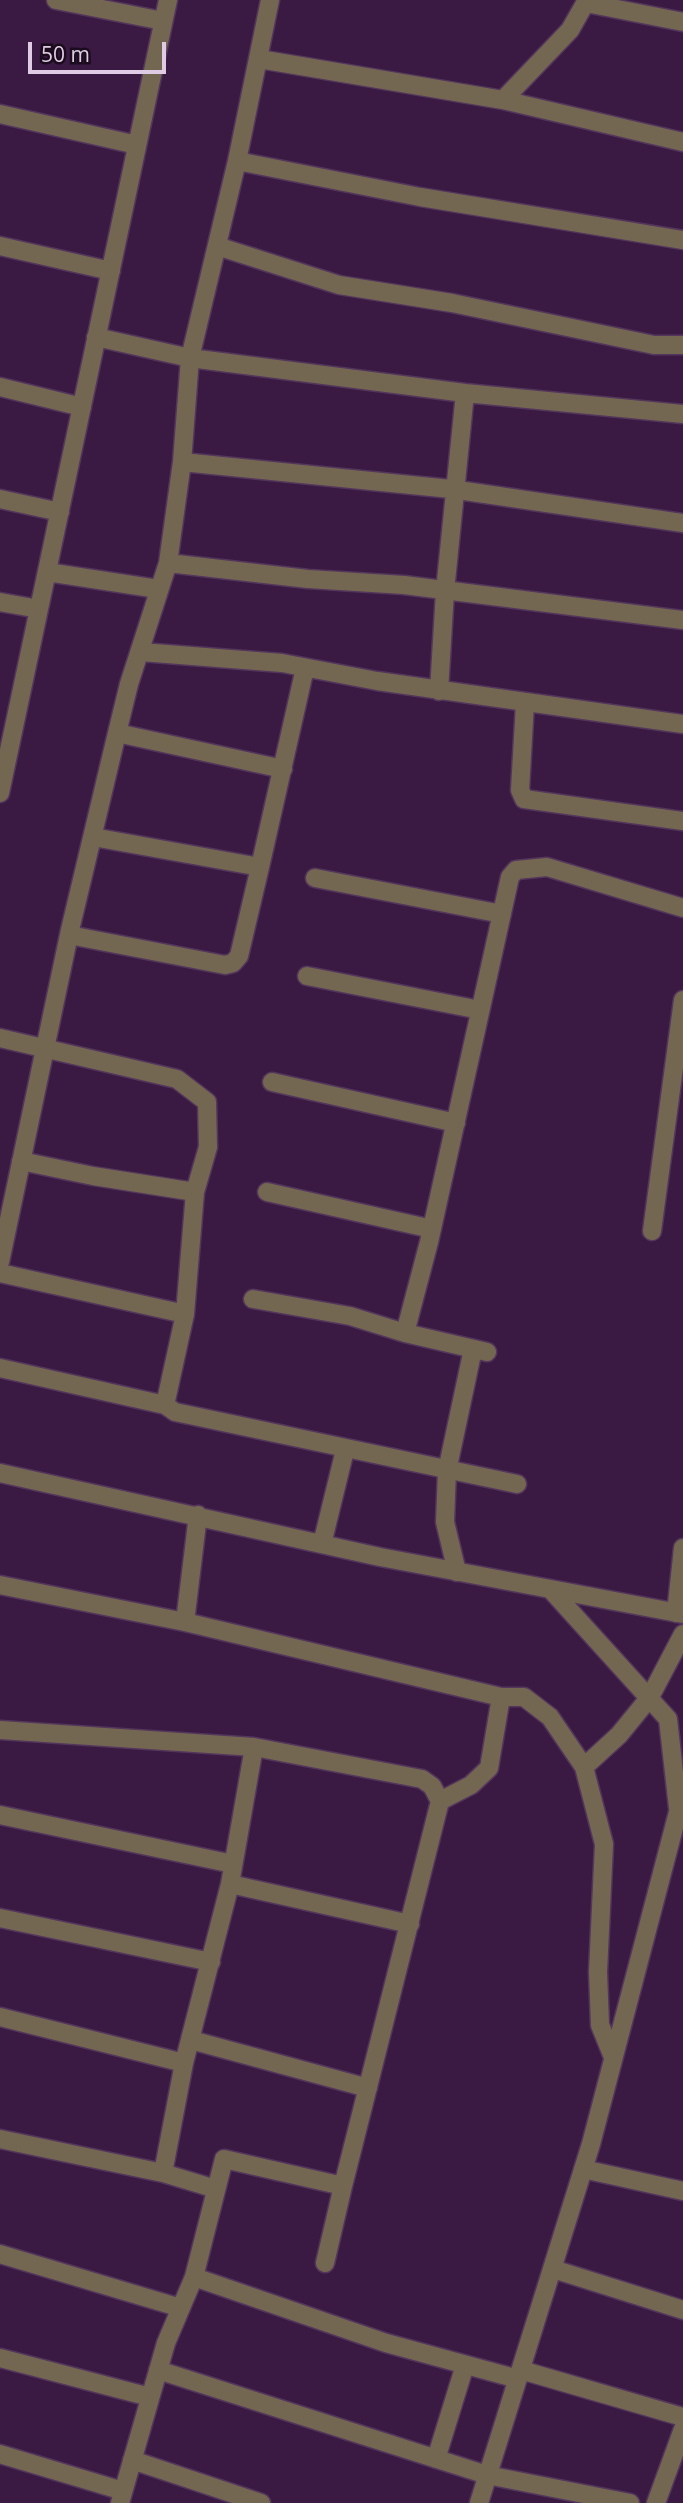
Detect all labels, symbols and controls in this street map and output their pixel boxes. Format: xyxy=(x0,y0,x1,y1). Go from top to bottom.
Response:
scale bar xyxy=(32,28,170,72)
text: 50 m xyxy=(41,40,90,68)

